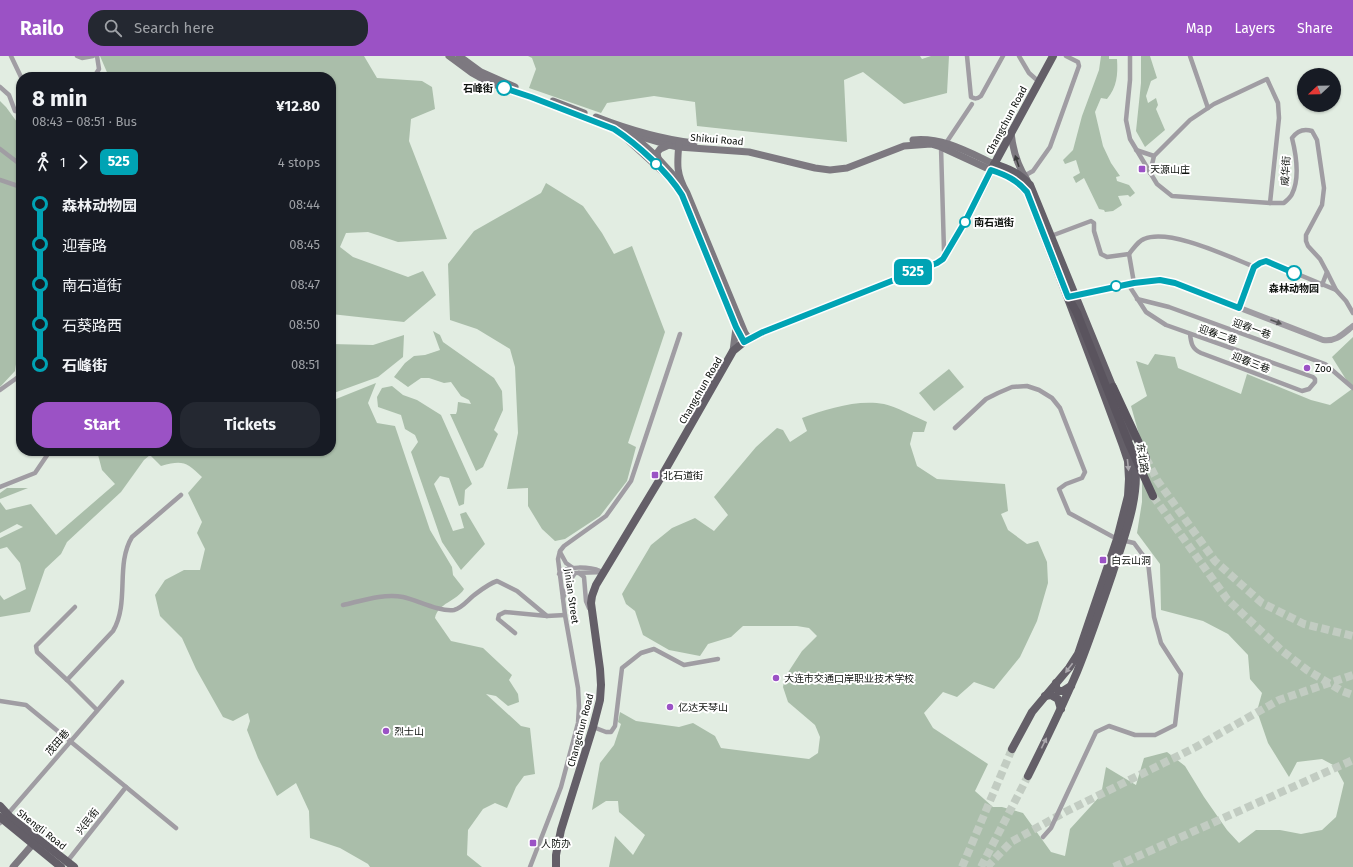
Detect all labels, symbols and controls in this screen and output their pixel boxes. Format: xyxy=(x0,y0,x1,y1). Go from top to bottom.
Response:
search box xyxy=(88,10,368,46)
text: Railo xyxy=(20,17,64,40)
icon: search xyxy=(102,17,124,39)
text: Search here xyxy=(134,19,214,37)
text: Map xyxy=(1186,20,1212,37)
text: Layers xyxy=(1234,20,1275,37)
text: Share xyxy=(1297,20,1333,37)
north arrow xyxy=(1297,68,1341,112)
map controls xyxy=(1297,68,1341,112)
marker: 石峰街 xyxy=(496,80,512,96)
place label: 石峰街 xyxy=(463,83,493,95)
street label: Changchun Road xyxy=(984,84,1030,157)
text: 8 min xyxy=(32,85,87,112)
text: ¥12.80 xyxy=(276,97,320,115)
text: 08:43 – 08:51 · Bus xyxy=(32,114,137,129)
street label: Shikui Road xyxy=(690,132,744,148)
icon: walk xyxy=(32,151,54,173)
icon: forward xyxy=(72,151,94,173)
text: 525 xyxy=(108,153,130,170)
one-way arrow xyxy=(1013,154,1019,166)
text: 1 xyxy=(60,155,66,170)
text: 4 stops xyxy=(278,155,320,170)
street label: 威华街 xyxy=(1279,156,1293,186)
unlabelled marker xyxy=(650,158,662,170)
marker: 天源山庄 xyxy=(1137,164,1147,174)
place label: 天源山庄 xyxy=(1150,164,1190,176)
text: 森林动物园 xyxy=(62,197,137,215)
text: 08:44 xyxy=(289,197,320,212)
marker: 南石道街 xyxy=(959,216,971,228)
place label: 南石道街 xyxy=(974,217,1014,229)
text: 迎春路 xyxy=(62,237,107,255)
text: 08:45 xyxy=(289,237,320,252)
line badge: 525 xyxy=(890,259,936,285)
text: 525 xyxy=(902,263,924,280)
marker: 森林动物园 xyxy=(1286,265,1302,281)
text: 南石道街 xyxy=(62,277,122,295)
text: 08:47 xyxy=(290,277,320,292)
unlabelled marker xyxy=(1110,280,1122,292)
place label: 森林动物园 xyxy=(1269,283,1319,295)
street label: 迎春一巷 xyxy=(1231,316,1273,341)
text: 石葵路西 xyxy=(62,317,122,335)
text: 08:50 xyxy=(289,317,320,332)
one-way arrow xyxy=(1270,319,1282,325)
street label: 迎春二巷 xyxy=(1197,323,1239,347)
street label: 迎春三巷 xyxy=(1230,350,1271,376)
street label: Changchun Road xyxy=(677,355,725,426)
text: 石峰街 xyxy=(62,357,107,375)
text: 08:51 xyxy=(291,357,320,372)
marker: Zoo xyxy=(1302,363,1312,373)
place label: Zoo xyxy=(1315,363,1332,375)
button: Start xyxy=(32,402,172,448)
button: Tickets xyxy=(180,402,320,448)
street label: 东北路 xyxy=(1134,442,1150,474)
one-way arrow xyxy=(1124,459,1131,471)
marker: 北石道街 xyxy=(650,470,660,480)
place label: 北石道街 xyxy=(663,470,703,482)
marker: 白云山洞 xyxy=(1098,555,1108,565)
place label: 白云山洞 xyxy=(1111,555,1151,567)
street label: Jinian Street xyxy=(561,568,581,625)
one-way arrow xyxy=(1064,663,1073,674)
marker: 大连市交通口岸职业技术学校 xyxy=(771,673,781,683)
place label: 大连市交通口岸职业技术学校 xyxy=(784,673,914,685)
street label: Changchun Road xyxy=(565,692,597,768)
marker: 亿达天琴山 xyxy=(665,702,675,712)
place label: 亿达天琴山 xyxy=(678,702,728,714)
marker: 烈士山 xyxy=(381,726,391,736)
place label: 烈士山 xyxy=(394,726,424,738)
street label: 茂田巷 xyxy=(43,727,72,758)
one-way arrow xyxy=(1041,737,1047,748)
street label: 兴民街 xyxy=(74,806,102,837)
street label: Shengli Road xyxy=(14,807,68,853)
marker: 人防办 xyxy=(528,838,538,848)
place label: 人防办 xyxy=(541,838,571,850)

